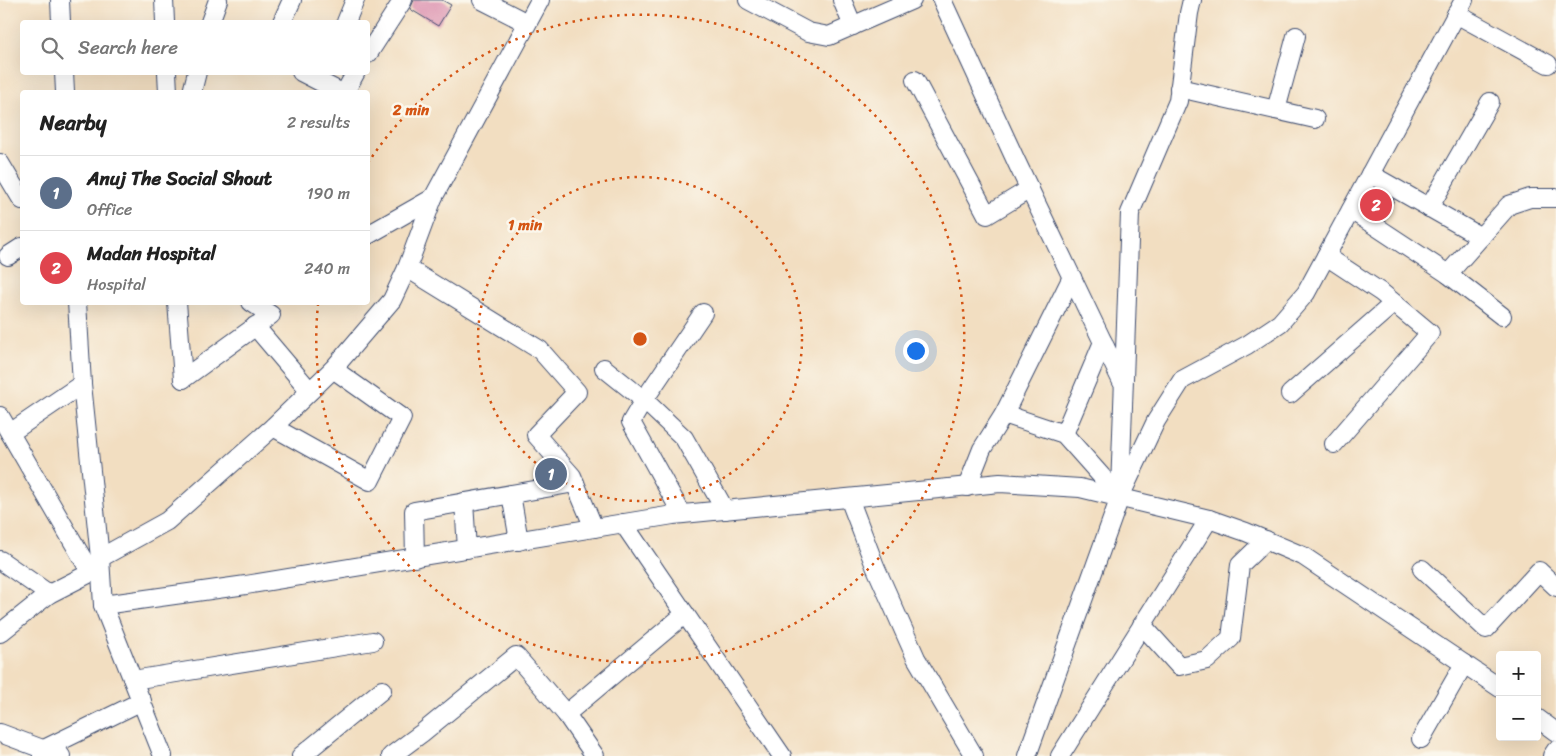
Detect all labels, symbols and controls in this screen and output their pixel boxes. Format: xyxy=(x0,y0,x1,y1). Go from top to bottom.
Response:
search box xyxy=(20,20,370,75)
text: Search here xyxy=(78,31,178,64)
icon: search xyxy=(38,34,66,62)
text: 2 min xyxy=(392,97,430,123)
text: Nearby xyxy=(40,104,106,142)
text: 2 results xyxy=(287,108,350,137)
text: Anuj The Social Shout xyxy=(87,162,272,195)
text: 1 xyxy=(53,179,59,208)
text: 190 m xyxy=(307,179,350,208)
pin: 2 xyxy=(1360,186,1392,224)
text: Office xyxy=(87,195,132,224)
text: 1 min xyxy=(508,212,543,238)
text: Madan Hospital xyxy=(87,237,216,270)
text: 2 xyxy=(51,254,61,283)
text: 240 m xyxy=(304,254,350,283)
text: Hospital xyxy=(87,270,146,299)
centre of rings xyxy=(631,330,649,348)
your location xyxy=(903,338,929,364)
pin: 1 xyxy=(535,455,567,493)
map controls xyxy=(1496,651,1541,741)
button: + xyxy=(1496,651,1541,696)
button: − xyxy=(1496,696,1541,741)

